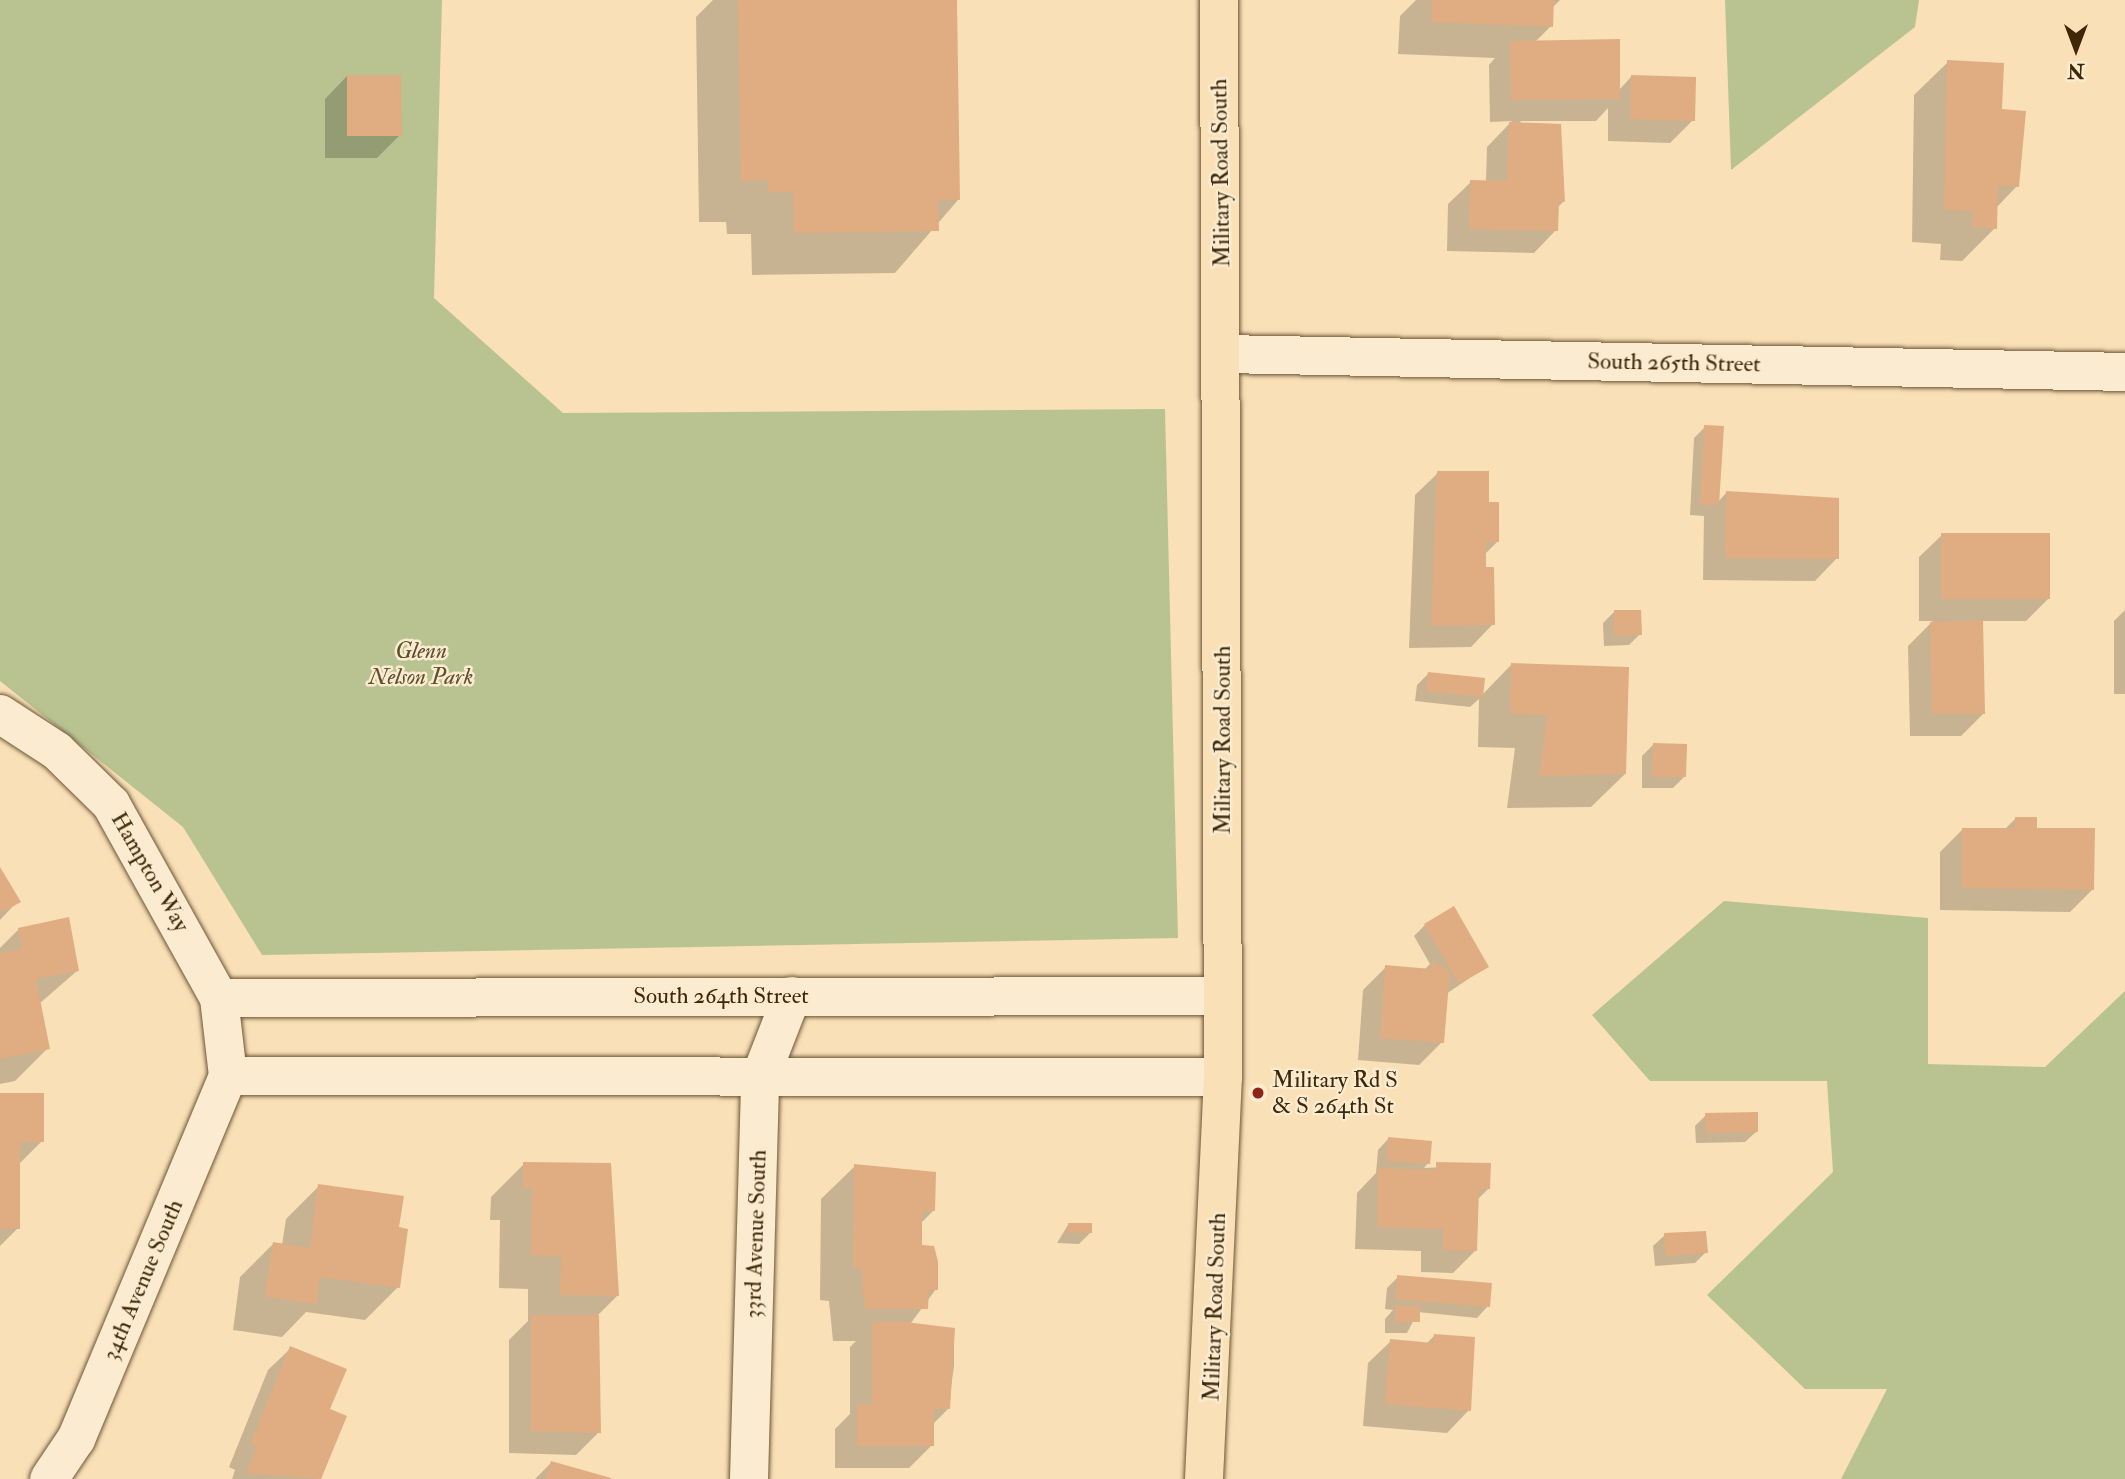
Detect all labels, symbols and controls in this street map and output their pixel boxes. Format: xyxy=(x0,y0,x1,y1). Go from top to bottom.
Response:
north arrow xyxy=(2041,14,2111,84)
text: N xyxy=(2068,58,2085,82)
street label: Military Road South xyxy=(1206,78,1236,268)
street label: South 265th Street xyxy=(1587,348,1761,378)
park label: Glenn Nelson Park xyxy=(369,637,473,691)
street label: Military Road South xyxy=(1209,646,1237,834)
street label: Hampton Way xyxy=(105,807,195,937)
street label: South 264th Street xyxy=(633,982,809,1010)
place label: Military Rd S & S 264th St xyxy=(1272,1066,1398,1120)
marker: Military Rd S & S 264th St xyxy=(1250,1085,1266,1101)
street label: 33rd Avenue South xyxy=(739,1149,773,1319)
street label: 34th Avenue South xyxy=(97,1195,189,1365)
street label: Military Road South xyxy=(1198,1212,1232,1402)

